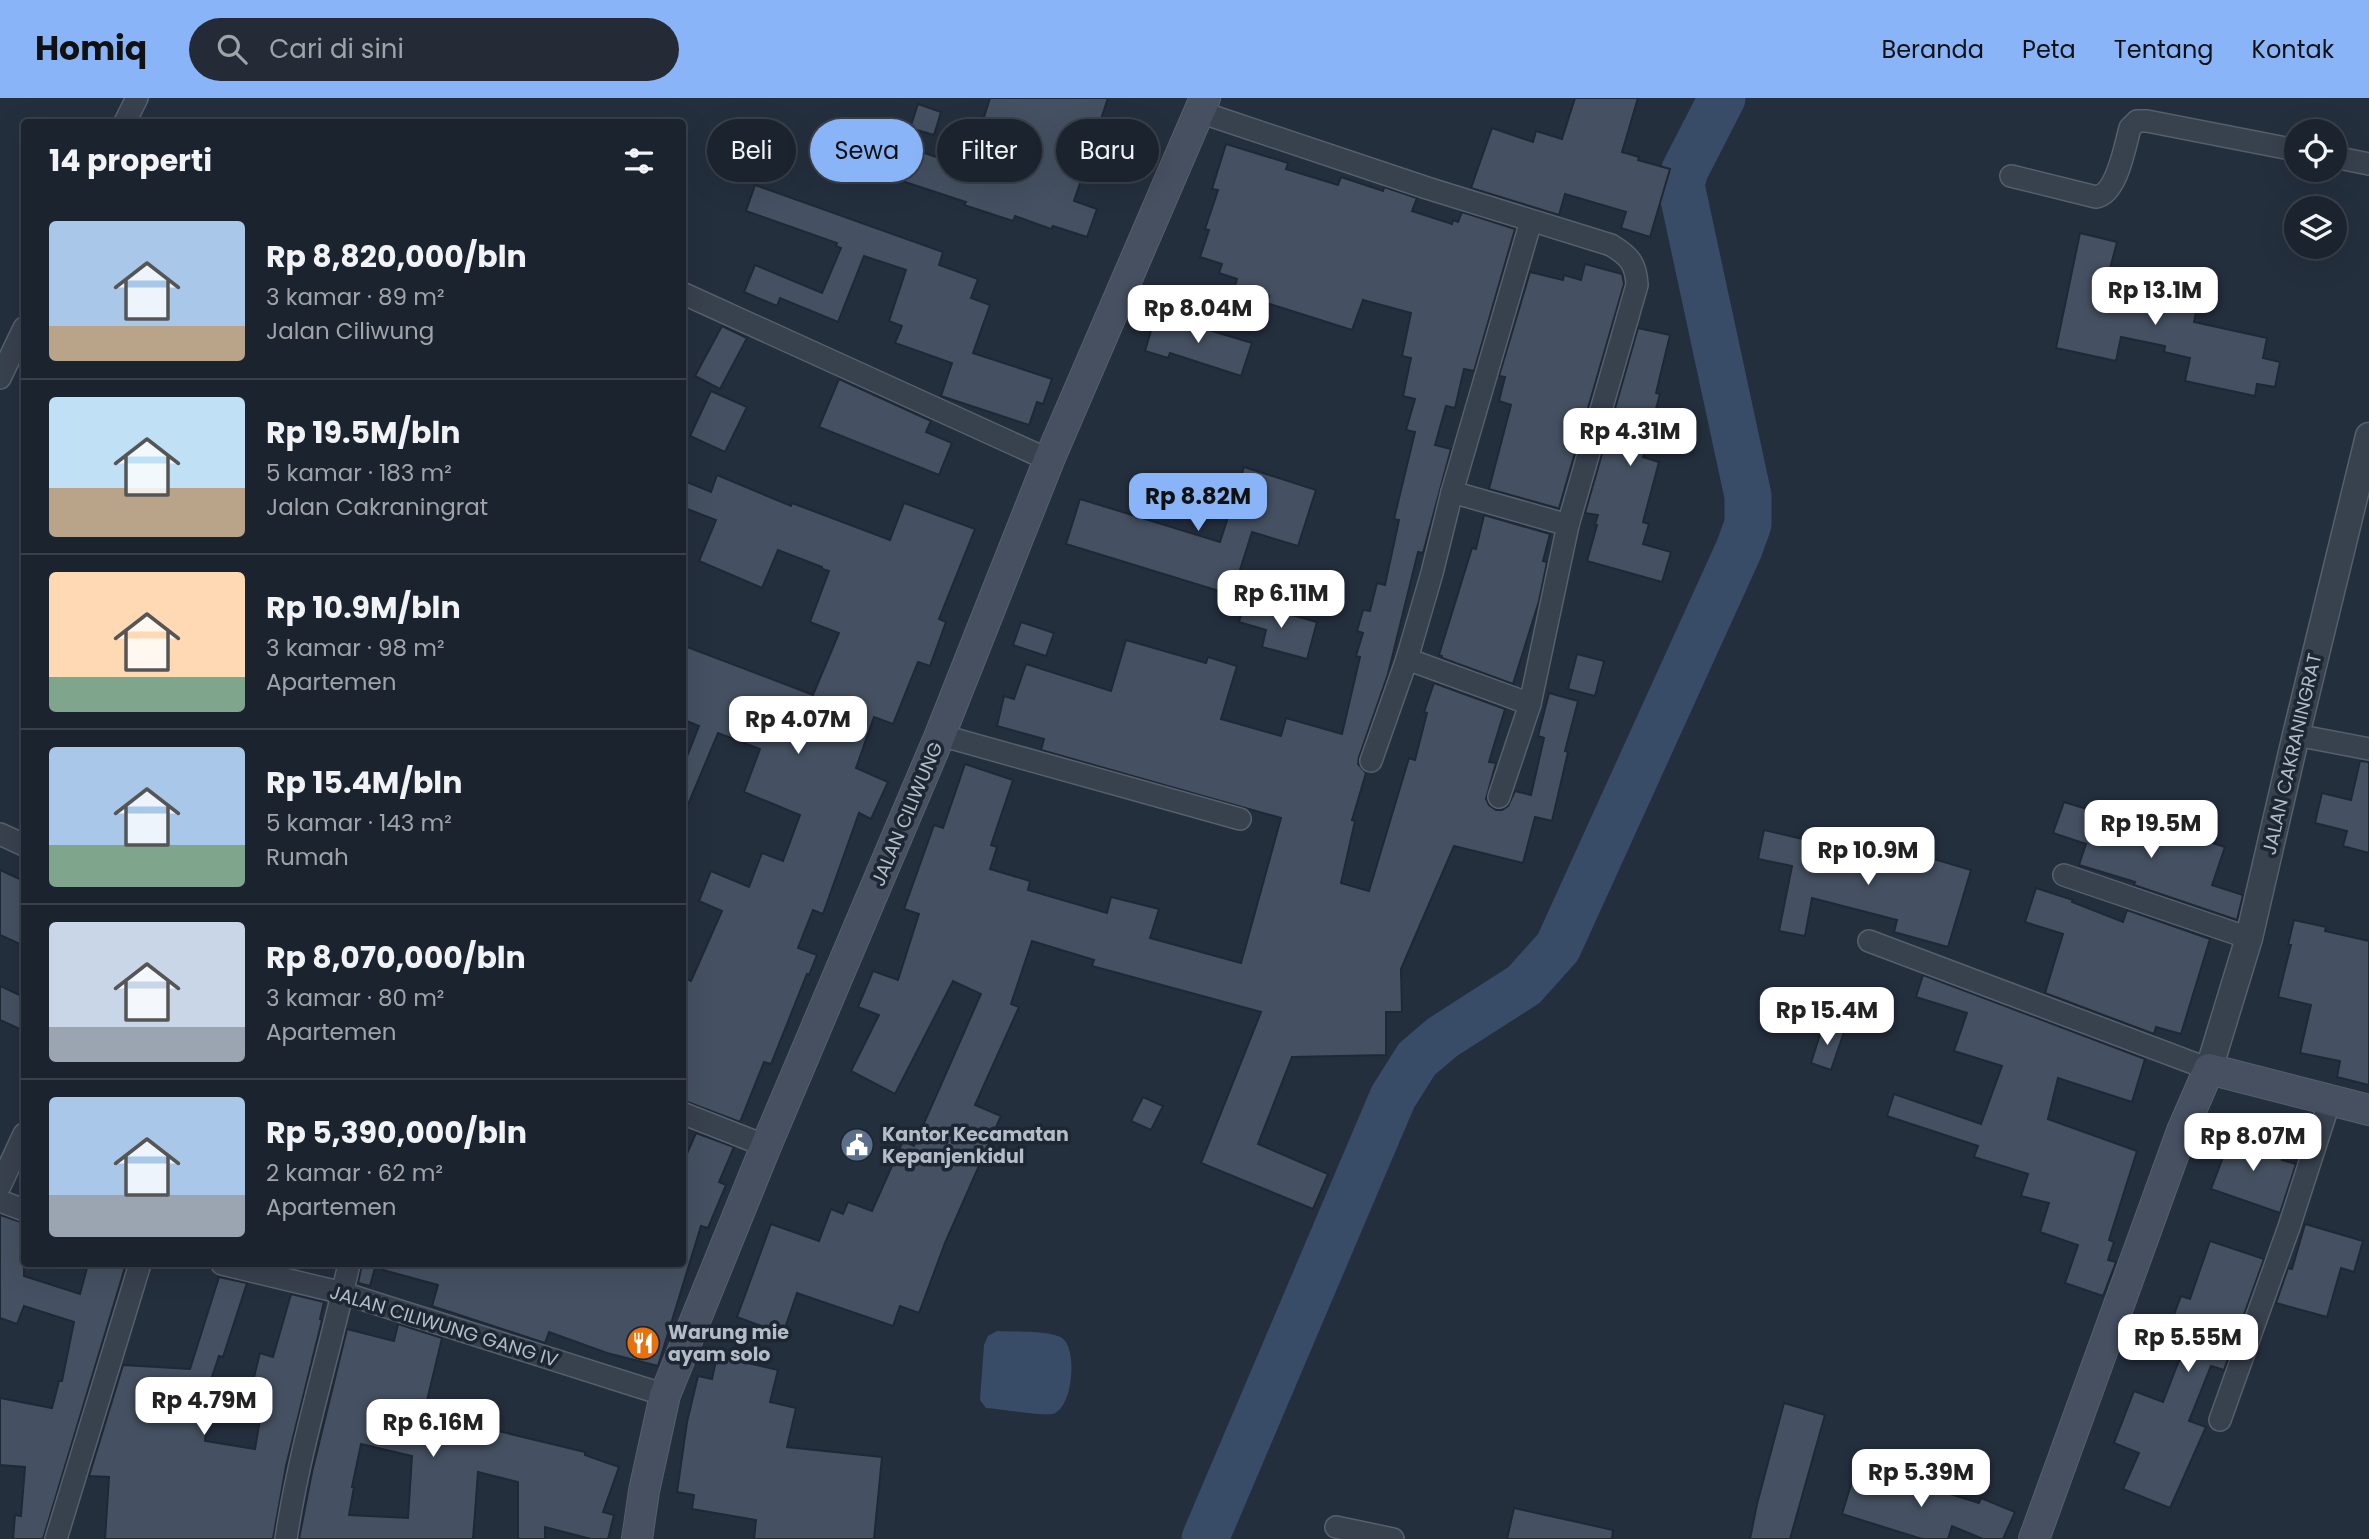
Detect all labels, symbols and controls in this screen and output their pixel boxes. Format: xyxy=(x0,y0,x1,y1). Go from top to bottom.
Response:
search box xyxy=(189,18,679,81)
text: Homiq xyxy=(35,25,147,72)
icon: search xyxy=(213,30,251,68)
text: Cari di sini xyxy=(269,31,404,67)
text: Beranda xyxy=(1881,33,1984,66)
text: Peta xyxy=(2022,33,2076,66)
text: Tentang xyxy=(2114,33,2214,66)
text: Kontak xyxy=(2252,33,2334,66)
chip: Beli xyxy=(707,119,796,182)
chip: Sewa xyxy=(810,119,923,182)
chip: Filter xyxy=(937,119,1042,182)
chip: Baru xyxy=(1056,119,1159,182)
map controls xyxy=(2284,119,2347,259)
button: locate xyxy=(2284,119,2347,182)
text: 14 properti xyxy=(49,139,212,182)
icon: filters xyxy=(620,142,658,180)
button: layers xyxy=(2284,196,2347,259)
text: Rp 8,820,000/bln xyxy=(266,235,527,278)
icon: home xyxy=(105,249,189,333)
pin: Rp 13.1M xyxy=(2083,268,2227,327)
text: Rp 13.1M xyxy=(2108,274,2202,306)
text: 3 kamar · 89 m² xyxy=(266,281,444,313)
pin: Rp 8.04M xyxy=(1126,286,1270,345)
text: Rp 8.04M xyxy=(1144,292,1252,324)
text: Jalan Ciliwung xyxy=(266,315,434,347)
pin: Rp 4.31M xyxy=(1558,408,1702,468)
text: Rp 19.5M/bln xyxy=(266,411,461,454)
text: Rp 4.31M xyxy=(1579,415,1681,447)
icon: home xyxy=(105,425,189,509)
text: 5 kamar · 183 m² xyxy=(266,457,452,489)
pin: Rp 8.82M xyxy=(1126,474,1270,533)
text: Rp 8.82M xyxy=(1145,480,1251,512)
text: Jalan Cakraningrat xyxy=(266,491,488,523)
pin: Rp 6.11M xyxy=(1209,570,1353,630)
text: Rp 6.11M xyxy=(1233,577,1329,609)
text: Rp 10.9M/bln xyxy=(266,586,461,629)
icon: home xyxy=(105,600,189,684)
text: 3 kamar · 98 m² xyxy=(266,632,444,664)
street label: JALAN CAKRANINGRAT xyxy=(2256,650,2328,858)
text: Apartemen xyxy=(266,666,396,698)
pin: Rp 4.07M xyxy=(726,696,870,756)
text: Rp 4.07M xyxy=(745,703,851,735)
street label: JALAN CILIWUNG xyxy=(864,738,950,890)
text: Rp 15.4M/bln xyxy=(266,761,462,804)
icon: home xyxy=(105,775,189,859)
pin: Rp 19.5M xyxy=(2079,800,2223,860)
text: 5 kamar · 143 m² xyxy=(266,807,452,839)
text: Rp 19.5M xyxy=(2101,807,2201,839)
pin: Rp 10.9M xyxy=(1796,828,1940,887)
text: Rp 10.9M xyxy=(1818,834,1918,866)
text: Rumah xyxy=(266,841,349,873)
text: Rp 8,070,000/bln xyxy=(266,936,526,979)
icon: home xyxy=(105,950,189,1034)
text: 3 kamar · 80 m² xyxy=(266,982,444,1014)
pin: Rp 15.4M xyxy=(1755,988,1899,1047)
text: Rp 15.4M xyxy=(1776,994,1878,1026)
text: Apartemen xyxy=(266,1016,396,1048)
text: Rp 5,390,000/bln xyxy=(266,1111,527,1154)
pin: Rp 8.07M xyxy=(2181,1114,2325,1173)
text: Rp 8.07M xyxy=(2200,1120,2306,1152)
place label: Kantor Kecamatan Kepanjenkidul xyxy=(882,1121,1069,1170)
icon: home xyxy=(105,1125,189,1209)
public building icon: Kantor Kecamatan Kepanjenkidul xyxy=(838,1126,876,1164)
text: 2 kamar · 62 m² xyxy=(266,1157,443,1189)
text: Apartemen xyxy=(266,1191,396,1223)
street label: JALAN CILIWUNG GANG IV xyxy=(327,1278,562,1374)
pin: Rp 5.55M xyxy=(2116,1314,2260,1374)
place label: Warung mie ayam solo xyxy=(668,1319,789,1368)
text: Rp 5.55M xyxy=(2134,1321,2242,1353)
restaurant icon: Warung mie ayam solo xyxy=(624,1324,662,1362)
pin: Rp 4.79M xyxy=(132,1378,276,1437)
text: Rp 4.79M xyxy=(151,1384,257,1416)
pin: Rp 6.16M xyxy=(361,1400,505,1459)
text: Rp 6.16M xyxy=(382,1406,484,1438)
pin: Rp 5.39M xyxy=(1849,1450,1993,1509)
text: Rp 5.39M xyxy=(1868,1456,1974,1488)

